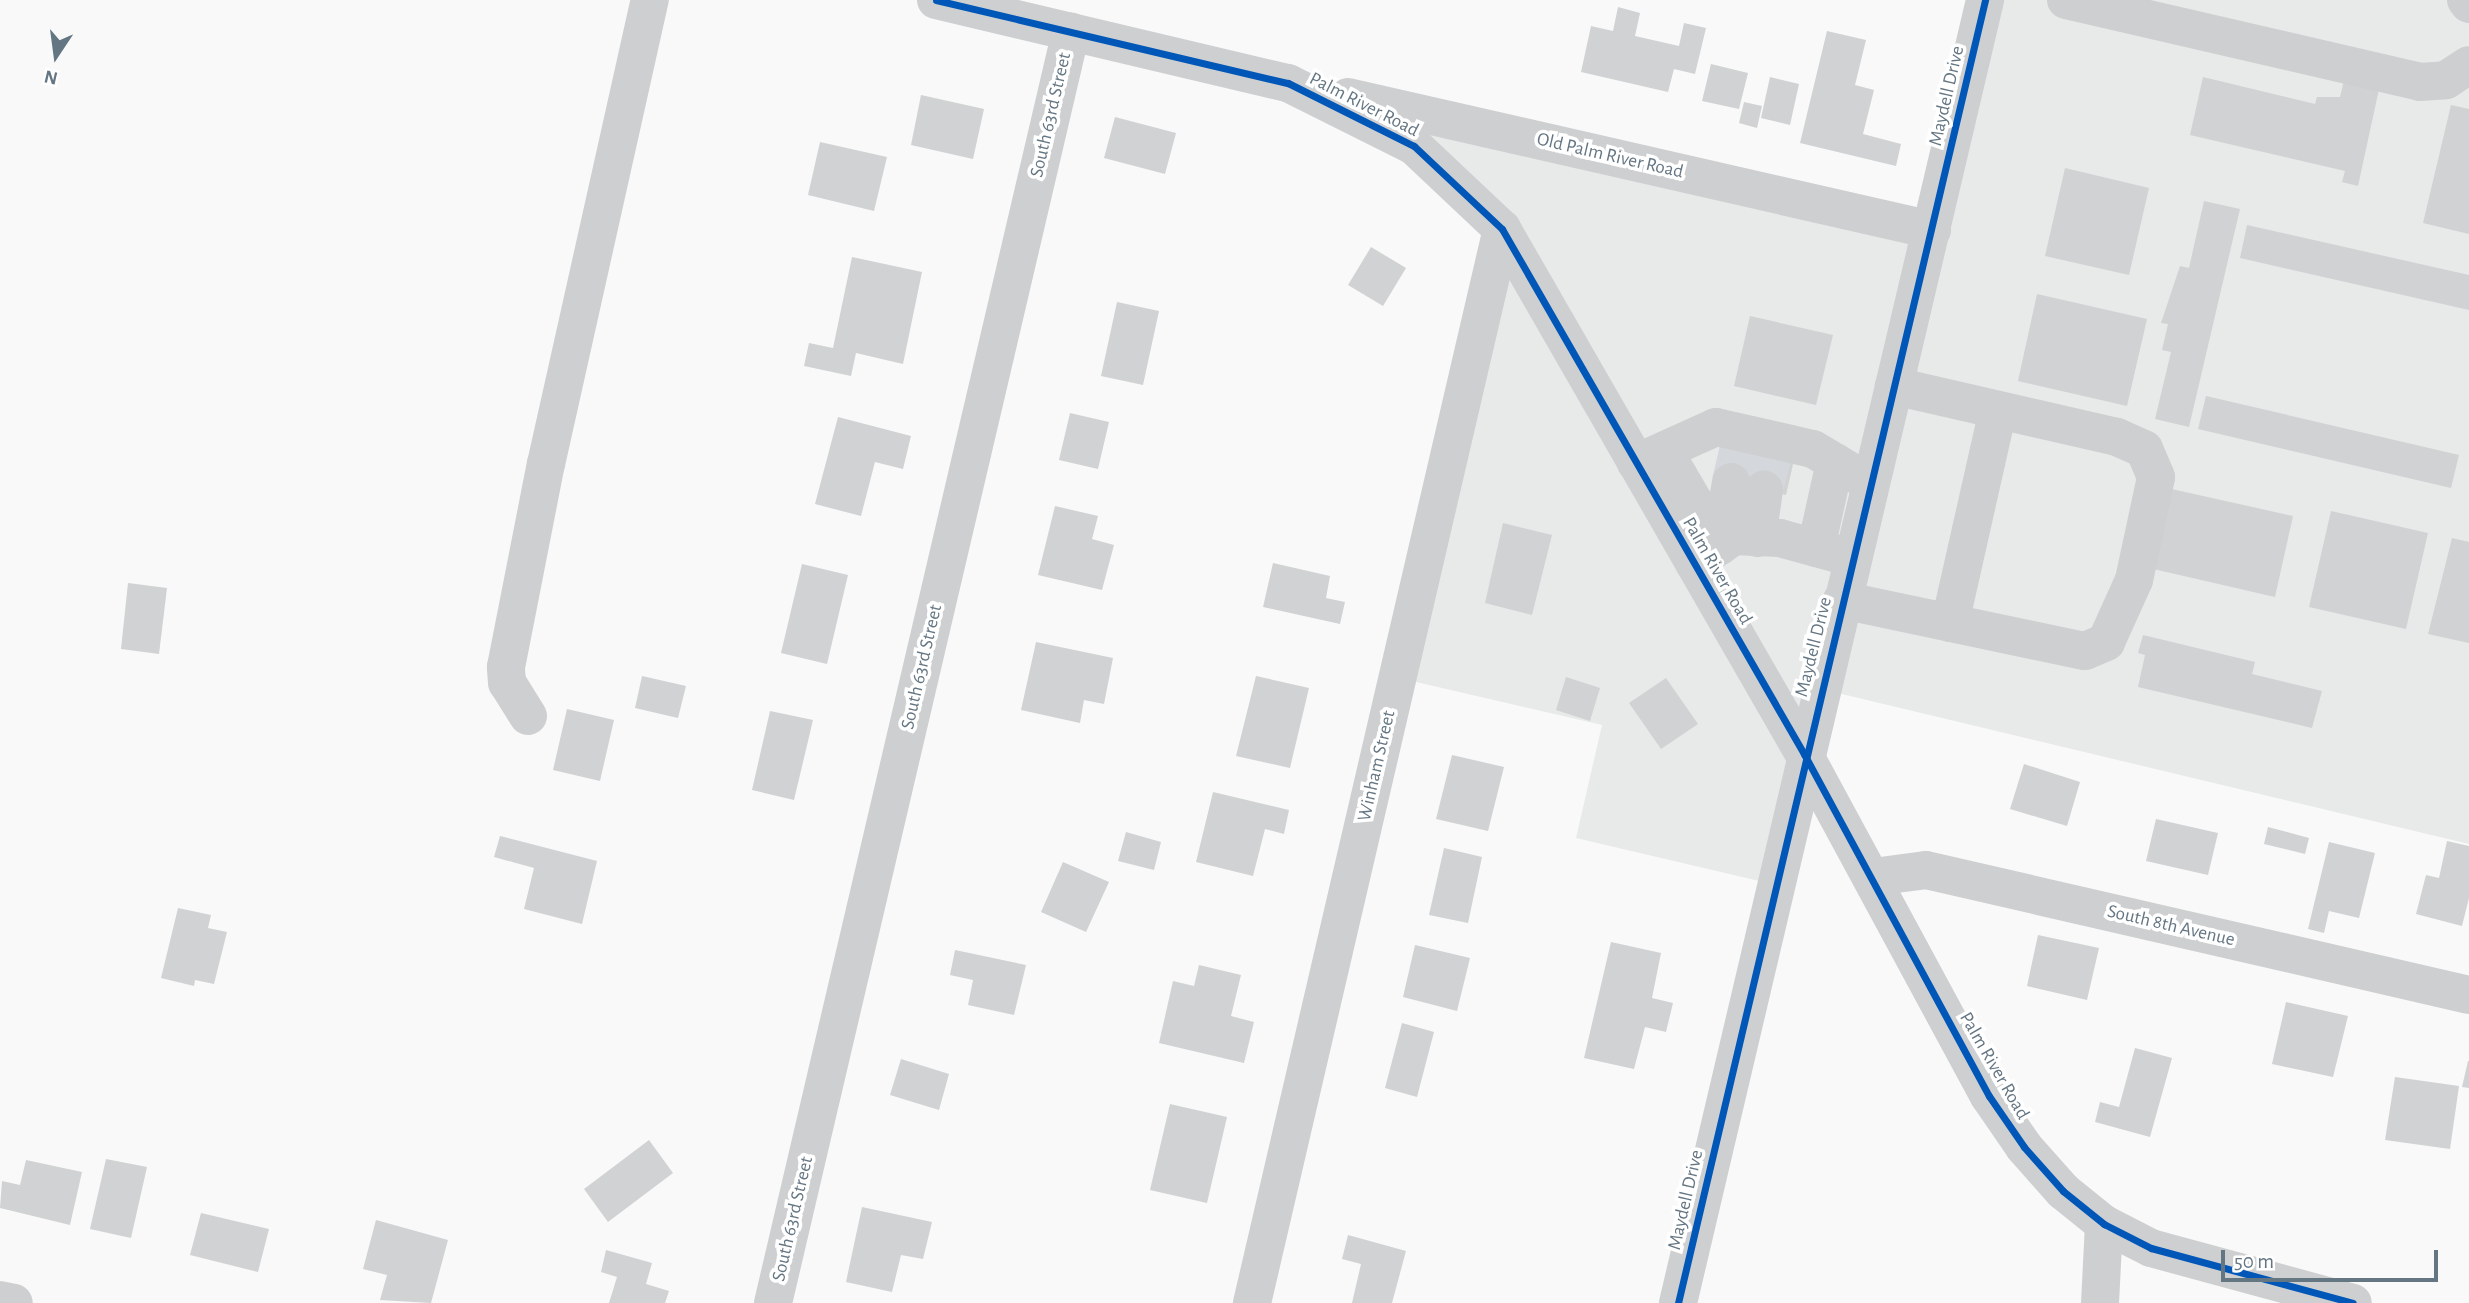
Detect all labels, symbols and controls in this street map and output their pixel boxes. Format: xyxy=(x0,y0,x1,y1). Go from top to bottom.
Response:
north arrow xyxy=(21,21,91,91)
street label: Maydell Drive xyxy=(1924,44,1970,148)
street label: South 63rd Street xyxy=(1026,50,1076,180)
text: N xyxy=(43,66,60,88)
street label: Palm River Road xyxy=(1305,68,1423,142)
street label: Old Palm River Road xyxy=(1535,128,1685,184)
street label: Palm River Road xyxy=(1677,513,1757,629)
street label: Maydell Drive xyxy=(1791,595,1837,699)
street label: South 63rd Street xyxy=(897,602,947,732)
street label: Winham Street xyxy=(1353,708,1401,824)
street label: South 8th Avenue xyxy=(2105,900,2237,952)
street label: Palm River Road xyxy=(1954,1008,2034,1124)
street label: Maydell Drive xyxy=(1663,1148,1709,1252)
street label: South 63rd Street xyxy=(768,1154,818,1284)
scale bar xyxy=(2224,1236,2441,1280)
text: 50 m xyxy=(2234,1251,2274,1272)

